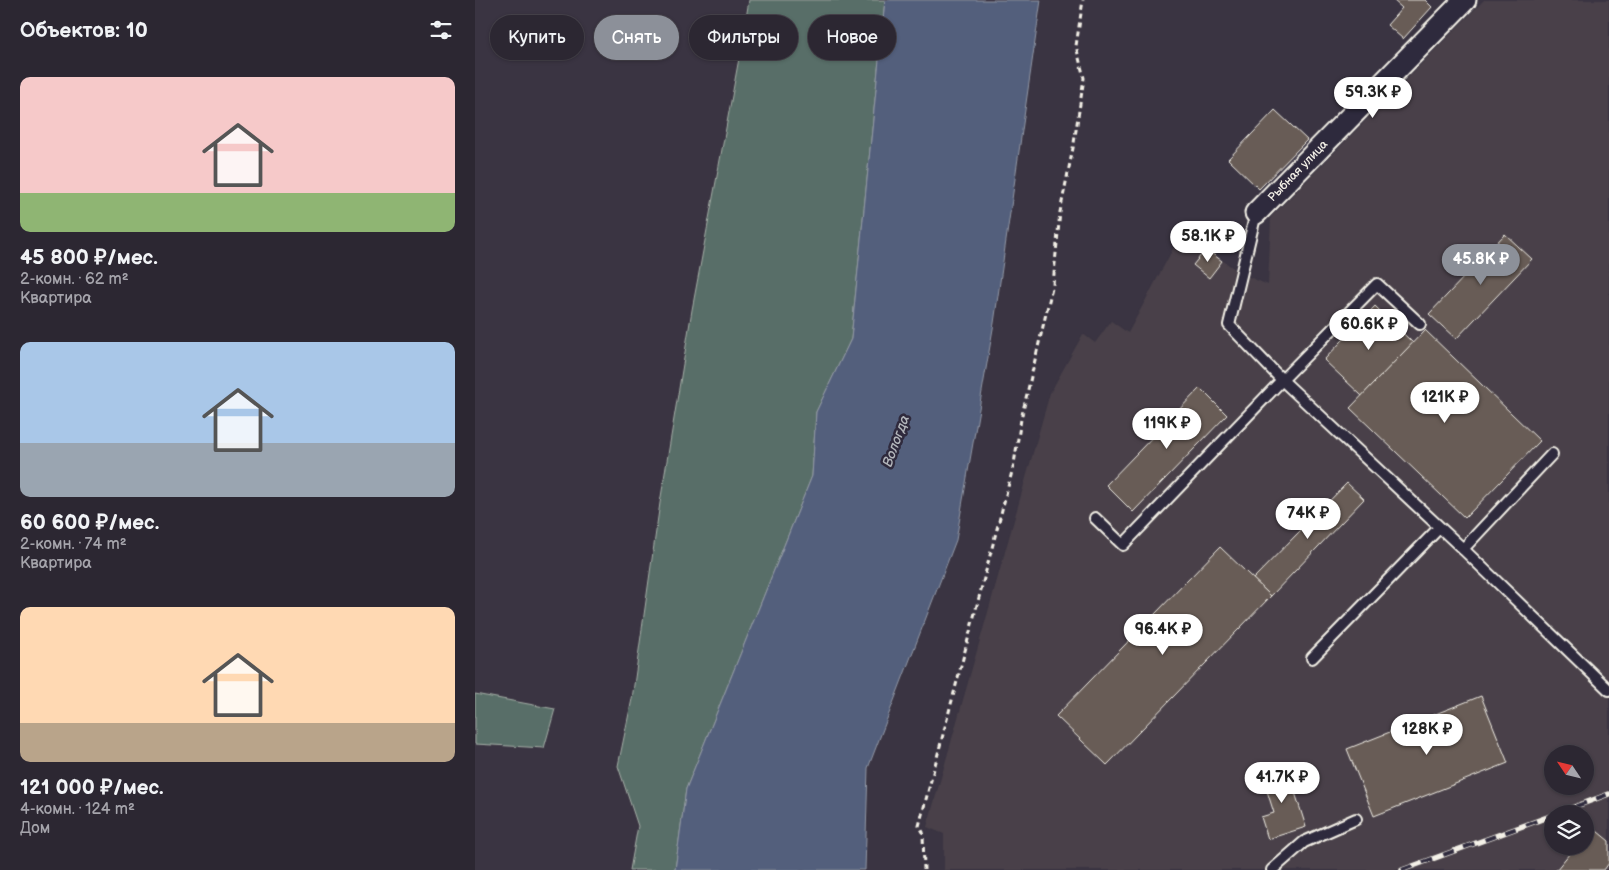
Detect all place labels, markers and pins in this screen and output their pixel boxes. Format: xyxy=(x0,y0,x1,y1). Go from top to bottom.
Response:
pin: 59.3K ₽ xyxy=(1327,76,1419,119)
pin: 58.1K ₽ xyxy=(1162,220,1254,263)
pin: 45.8K ₽ xyxy=(1435,244,1527,286)
pin: 60.6K ₽ xyxy=(1323,308,1415,351)
pin: 121K ₽ xyxy=(1404,382,1486,424)
pin: 119K ₽ xyxy=(1126,408,1208,450)
pin: 74K ₽ xyxy=(1273,498,1343,540)
pin: 96.4K ₽ xyxy=(1117,614,1209,656)
pin: 128K ₽ xyxy=(1386,714,1468,756)
pin: 41.7K ₽ xyxy=(1236,762,1328,804)

